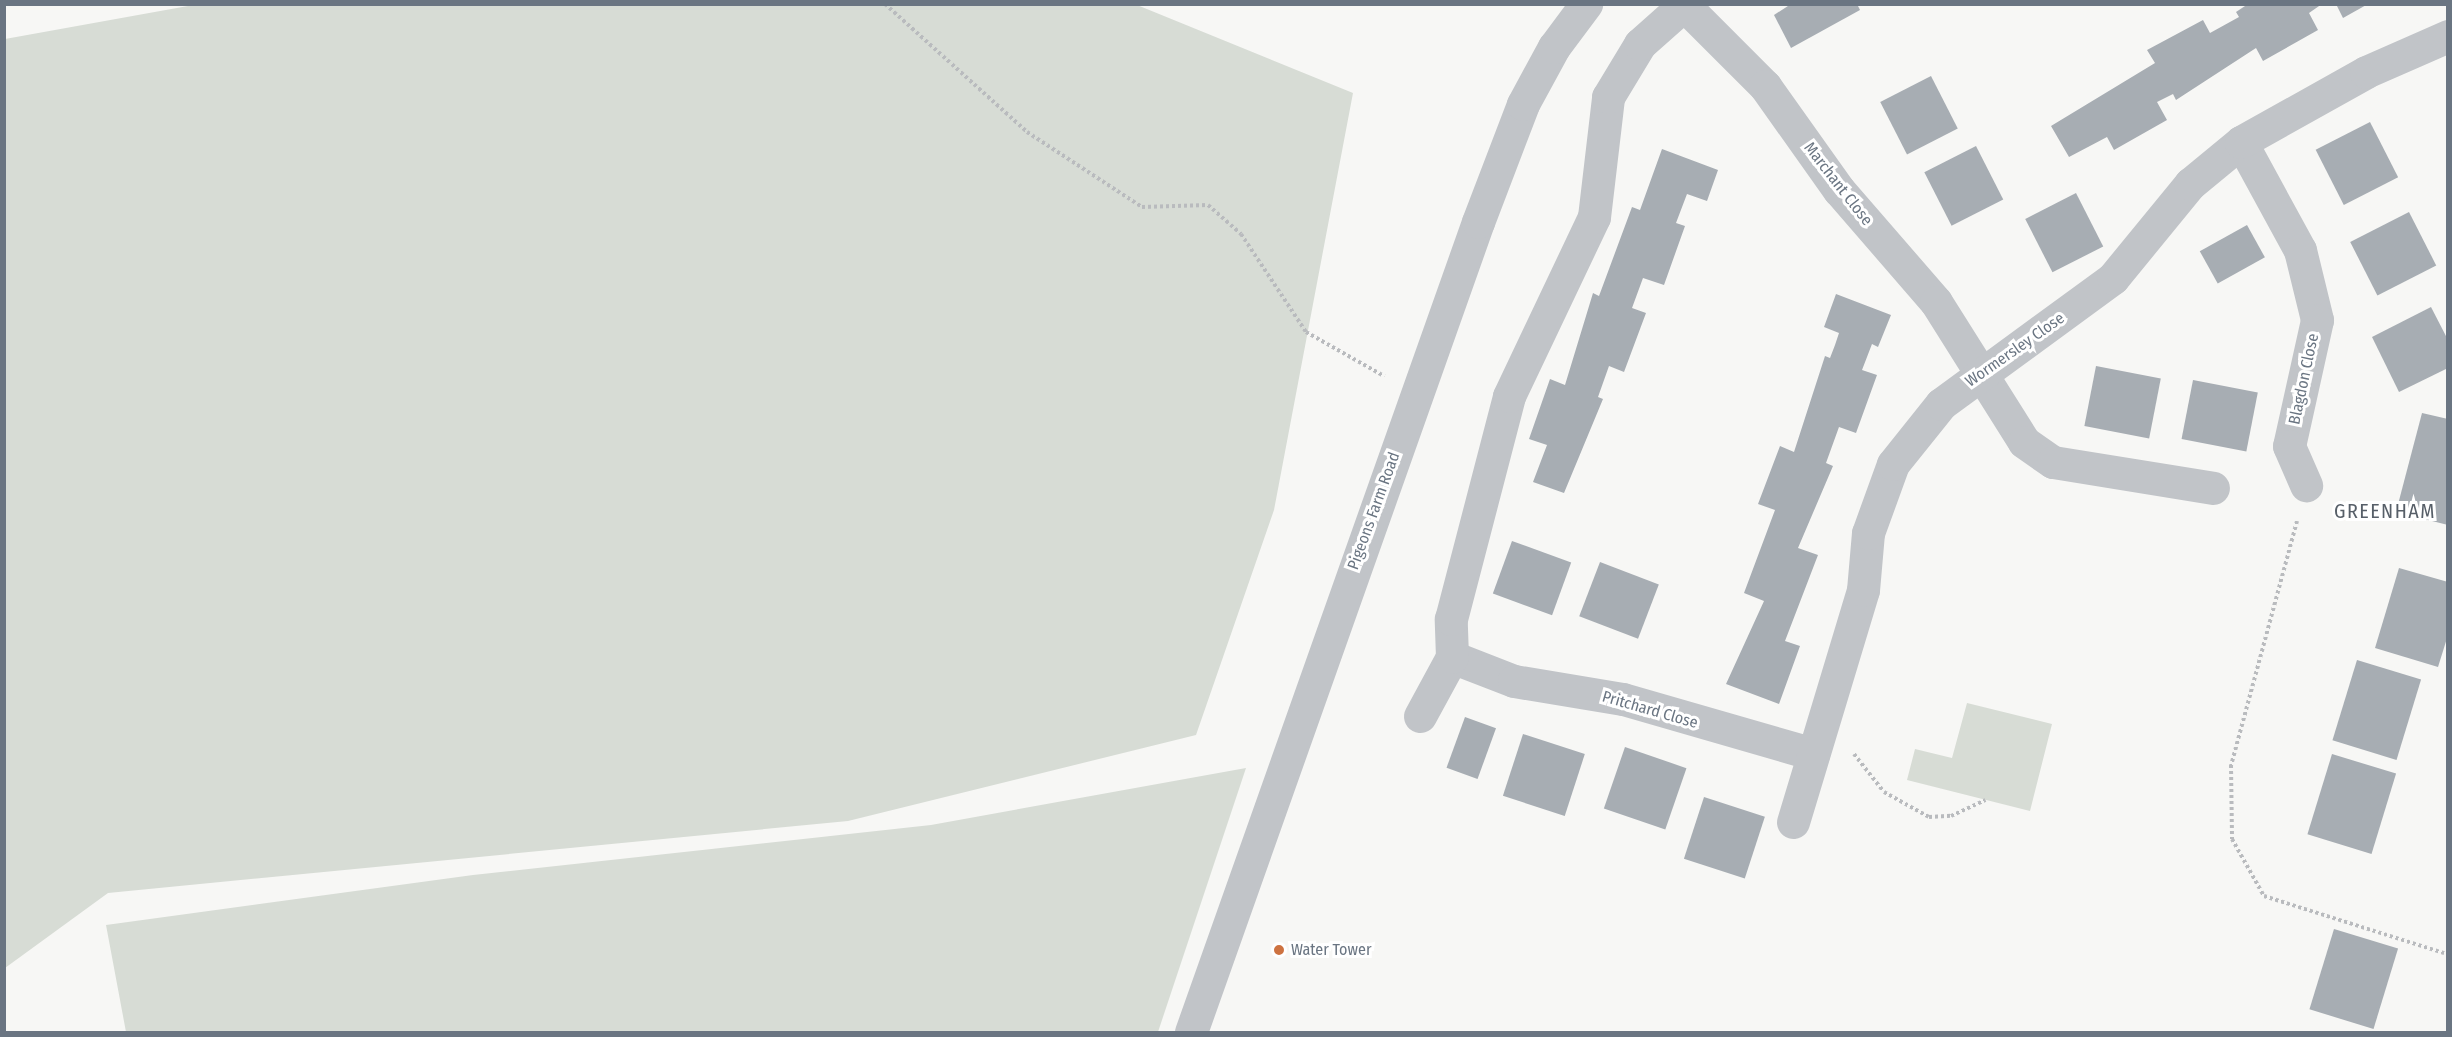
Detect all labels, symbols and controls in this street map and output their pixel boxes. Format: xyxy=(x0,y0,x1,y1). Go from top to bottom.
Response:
street label: Marchant Close xyxy=(1800,139,1876,229)
street label: Wormersley Close xyxy=(1962,309,2068,391)
street label: Blagdon Close xyxy=(2285,332,2323,426)
street label: Pigeons Farm Road xyxy=(1344,450,1404,572)
district label: GREENHAM xyxy=(2334,499,2436,523)
street label: Pritchard Close xyxy=(1600,687,1700,733)
place label: Water Tower xyxy=(1291,940,1371,960)
marker: Water Tower xyxy=(1272,943,1286,957)

